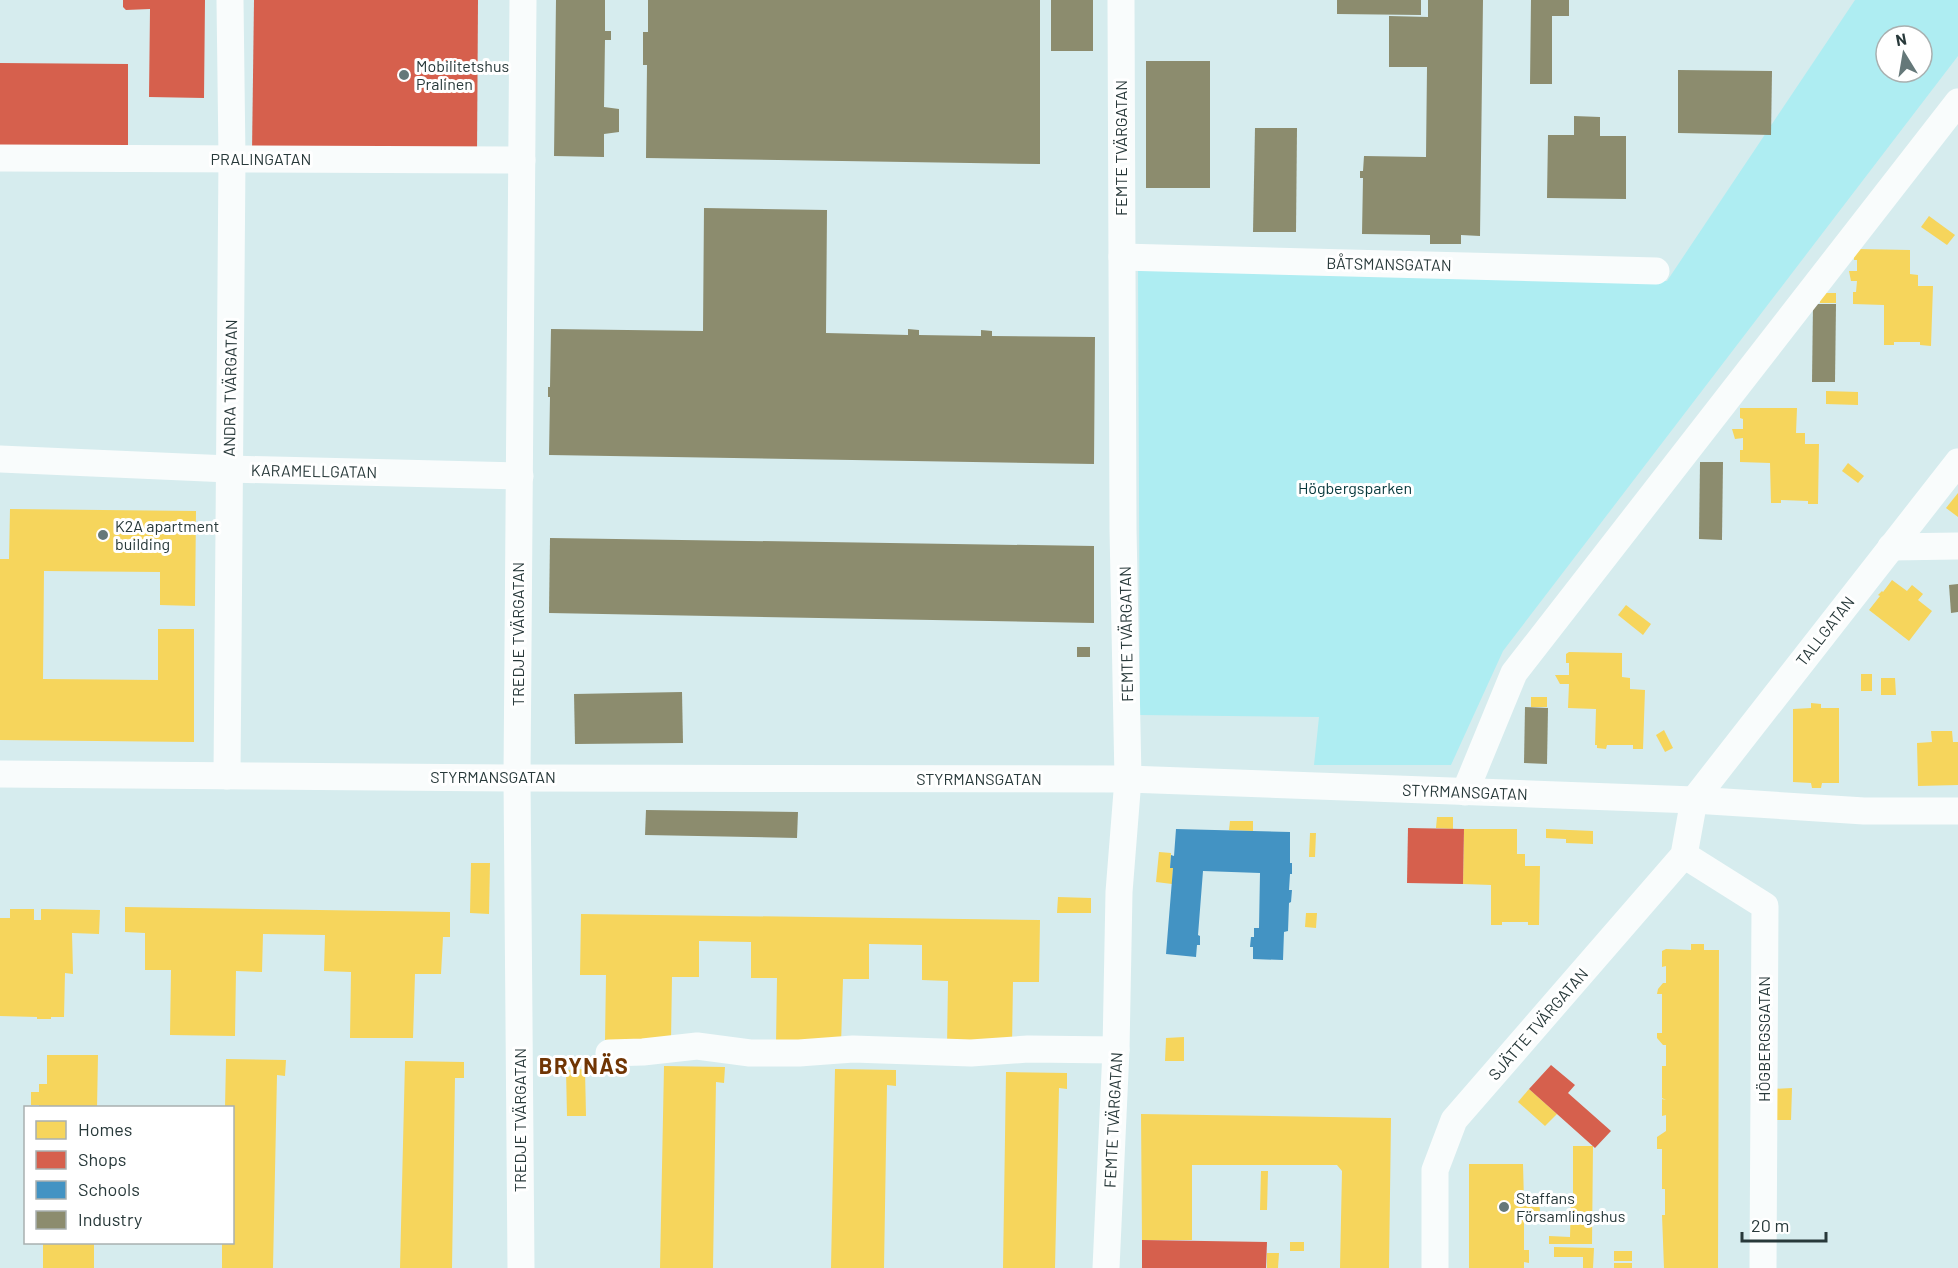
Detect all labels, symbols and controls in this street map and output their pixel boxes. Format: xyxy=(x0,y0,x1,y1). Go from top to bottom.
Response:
north arrow xyxy=(1874,24,1934,84)
text: N xyxy=(1894,28,1908,49)
place label: Mobilitetshus Pralinen xyxy=(416,56,509,93)
marker: Mobilitetshus Pralinen xyxy=(397,68,411,82)
street label: FEMTE TVÄRGATAN xyxy=(1111,80,1130,216)
street label: PRALINGATAN xyxy=(211,149,311,168)
street label: BÅTSMANSGATAN xyxy=(1326,253,1452,274)
street label: ANDRA TVÄRGATAN xyxy=(219,319,240,457)
street label: KARAMELLGATAN xyxy=(251,460,377,481)
park label: Högbergsparken xyxy=(1298,478,1412,497)
place label: K2A apartment building xyxy=(115,516,219,553)
marker: K2A apartment building xyxy=(96,528,110,542)
street label: TREDJE TVÄRGATAN xyxy=(508,562,527,706)
street label: FEMTE TVÄRGATAN xyxy=(1115,566,1136,702)
street label: TALLGATAN xyxy=(1791,592,1858,669)
street label: STYRMANSGATAN xyxy=(430,767,556,786)
street label: STYRMANSGATAN xyxy=(916,769,1042,788)
street label: STYRMANSGATAN xyxy=(1402,780,1528,803)
street label: SJÄTTE TVÄRGATAN xyxy=(1484,964,1591,1084)
street label: HÖGBERGSGATAN xyxy=(1754,976,1773,1102)
street label: TREDJE TVÄRGATAN xyxy=(510,1048,529,1192)
district label: BRYNÄS xyxy=(539,1052,629,1078)
street label: FEMTE TVÄRGATAN xyxy=(1099,1052,1126,1188)
legend xyxy=(24,1106,234,1244)
text: Homes xyxy=(78,1118,132,1140)
text: Shops xyxy=(78,1148,127,1170)
text: Schools xyxy=(78,1178,140,1200)
place label: Staffans Församlingshus xyxy=(1516,1188,1625,1225)
marker: Staffans Församlingshus xyxy=(1497,1200,1511,1214)
scale bar xyxy=(1742,1205,1826,1243)
text: Industry xyxy=(78,1208,142,1230)
text: 20 m xyxy=(1751,1214,1789,1236)

